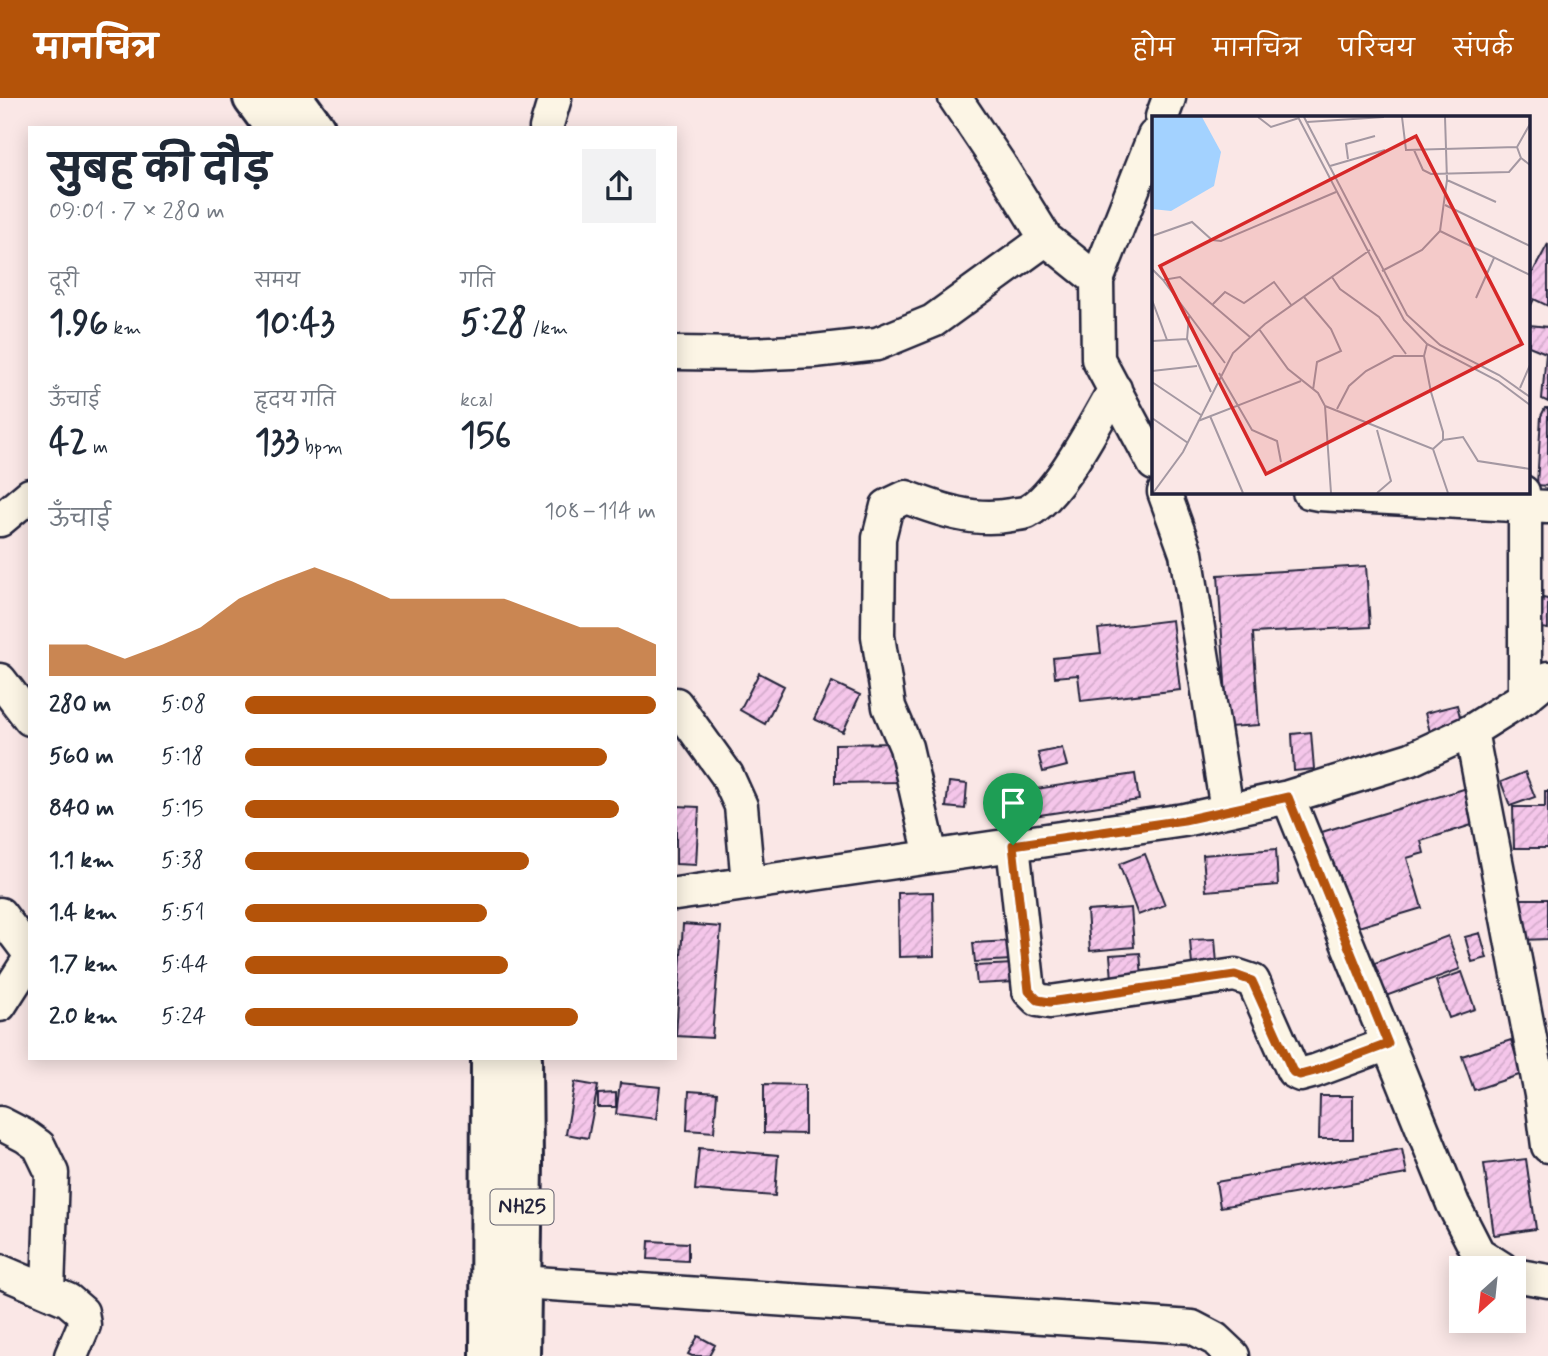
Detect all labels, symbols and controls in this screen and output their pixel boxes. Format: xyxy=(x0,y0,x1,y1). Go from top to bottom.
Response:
text: मानचित्र xyxy=(35,27,158,71)
text: होम xyxy=(1132,34,1175,65)
text: मानचित्र xyxy=(1213,34,1301,65)
text: परिचय xyxy=(1339,34,1415,65)
text: संपर्क xyxy=(1453,34,1513,65)
inset map xyxy=(1152,116,1530,494)
text: सुबह की दौड़ xyxy=(49,146,271,195)
button: share xyxy=(582,149,656,223)
text: 09:01 · 7 × 280 m xyxy=(49,197,225,227)
text: दूरी xyxy=(49,269,79,294)
text: समय xyxy=(255,269,300,294)
text: गति xyxy=(460,269,495,294)
text: 1.96 xyxy=(49,301,108,347)
text: 10:43 xyxy=(255,301,335,347)
text: 5:28 xyxy=(460,301,527,347)
text: km xyxy=(108,316,141,341)
text: /km xyxy=(527,316,568,341)
text: ऊँचाई xyxy=(49,388,100,413)
text: हृदय गति xyxy=(255,388,336,413)
text: kcal xyxy=(460,388,492,413)
text: 156 xyxy=(460,413,511,459)
text: 42 xyxy=(49,420,88,466)
text: 133 xyxy=(255,420,299,466)
text: m xyxy=(88,435,108,460)
text: bpm xyxy=(299,435,343,460)
text: 108–114 m xyxy=(544,497,656,527)
text: ऊँचाई xyxy=(49,505,111,535)
text: 280 m xyxy=(49,690,111,720)
text: 5:08 xyxy=(161,690,206,720)
text: 560 m xyxy=(49,742,114,772)
text: 5:18 xyxy=(161,742,204,772)
pin xyxy=(983,773,1043,845)
icon: arrive xyxy=(994,784,1032,822)
text: 840 m xyxy=(49,794,114,824)
text: 5:15 xyxy=(161,794,203,824)
text: 1.1 km xyxy=(49,846,114,876)
text: 5:38 xyxy=(161,846,204,876)
text: 1.4 km xyxy=(49,898,117,928)
text: 5:51 xyxy=(161,898,205,928)
text: 1.7 km xyxy=(49,950,118,980)
text: 5:44 xyxy=(161,950,208,980)
text: 2.0 km xyxy=(49,1002,118,1032)
text: 5:24 xyxy=(161,1002,206,1032)
road number: NH25 xyxy=(490,1190,554,1224)
north arrow xyxy=(1449,1256,1526,1334)
map controls xyxy=(1449,1256,1526,1333)

